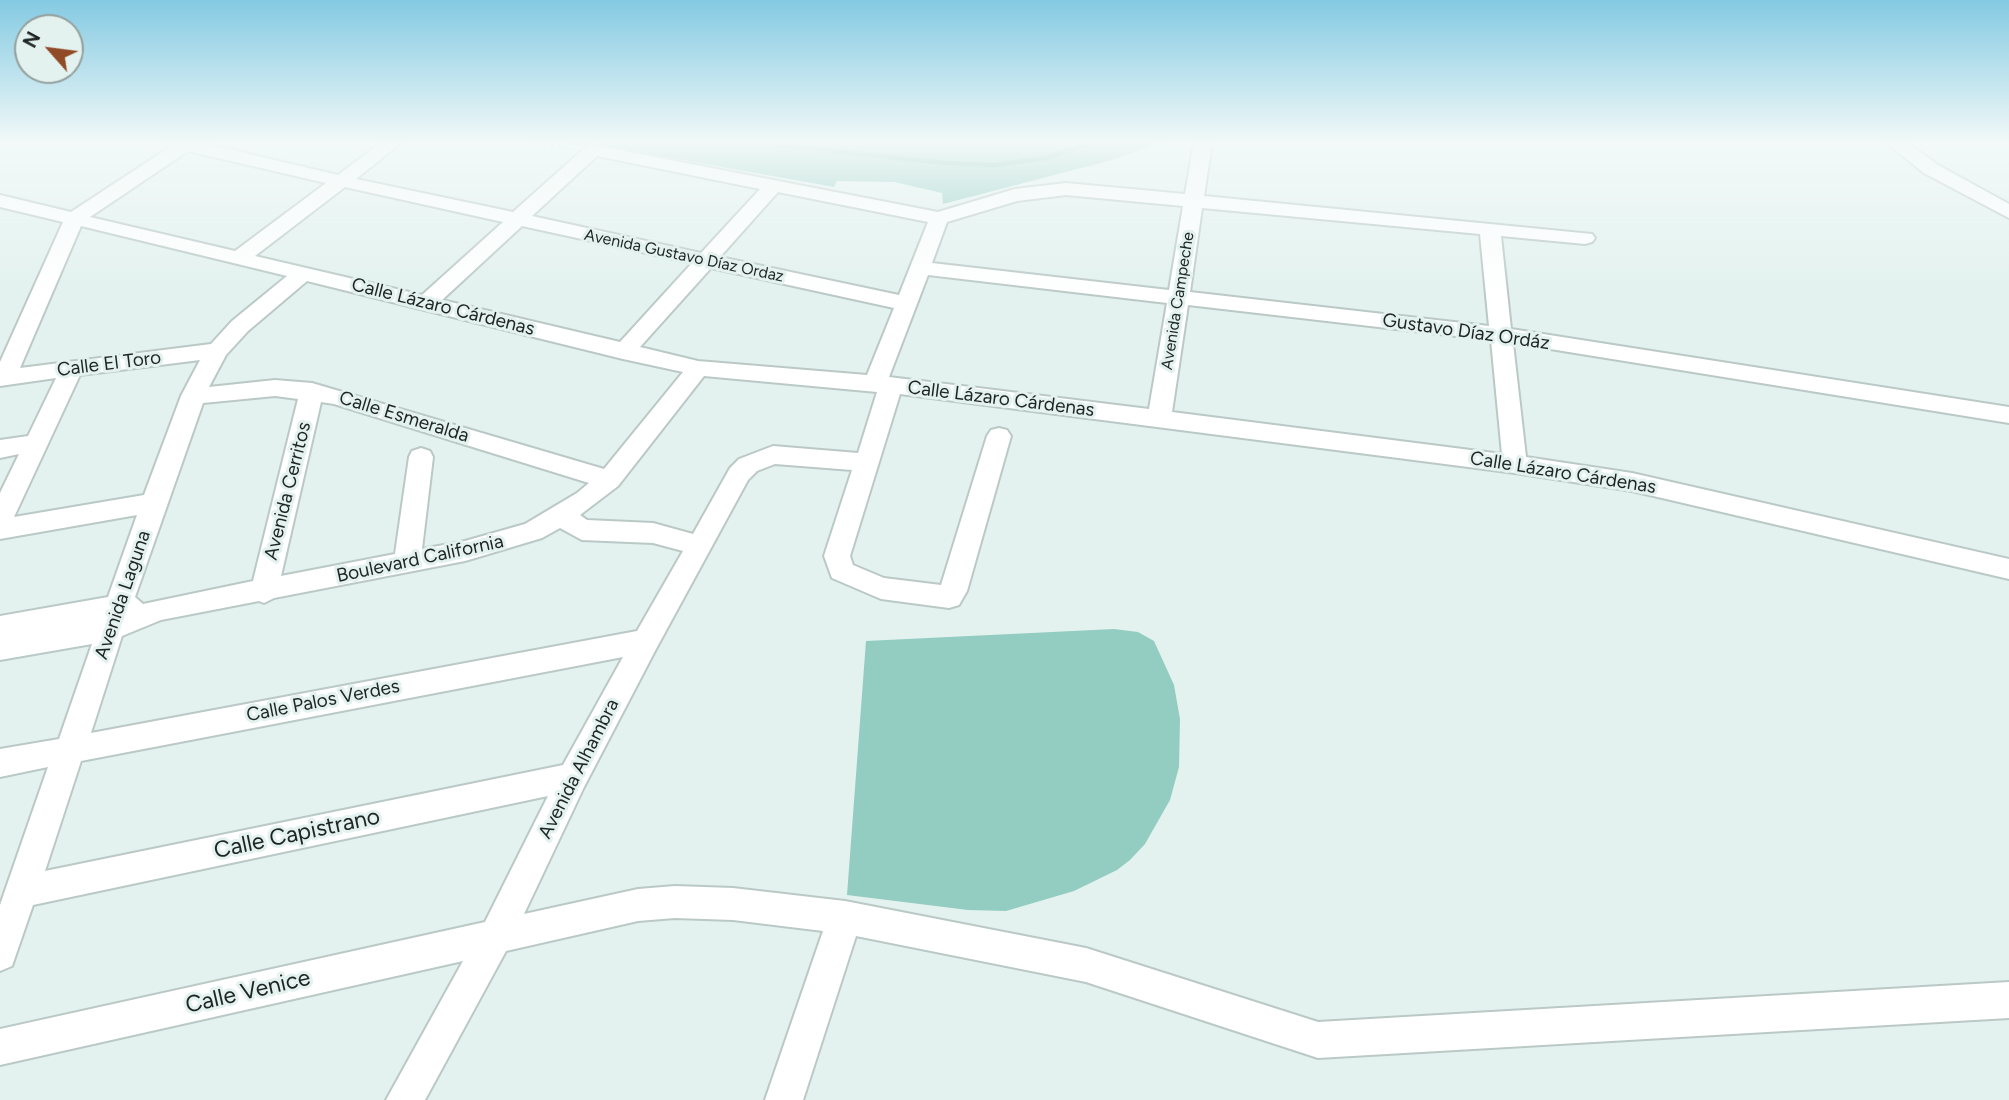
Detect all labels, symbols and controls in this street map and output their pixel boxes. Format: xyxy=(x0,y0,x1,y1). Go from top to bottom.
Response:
north arrow xyxy=(14,14,84,84)
text: N xyxy=(18,28,45,52)
street label: Avenida Gustavo Díaz Ordaz xyxy=(582,225,786,287)
street label: Avenida Campeche xyxy=(1158,231,1198,371)
street label: Calle Lázaro Cárdenas xyxy=(349,273,537,341)
street label: Gustavo Díaz Ordáz xyxy=(1381,309,1551,355)
street label: Calle El Toro xyxy=(56,346,162,382)
street label: Calle Lázaro Cárdenas xyxy=(906,376,1096,422)
street label: Calle Esmeralda xyxy=(336,386,472,448)
street label: Avenida Cerritos xyxy=(260,420,316,562)
street label: Calle Lázaro Cárdenas xyxy=(1468,447,1658,499)
street label: Avenida Laguna xyxy=(90,528,156,662)
street label: Boulevard California xyxy=(334,530,506,588)
street label: Calle Palos Verdes xyxy=(244,675,402,727)
street label: Avenida Alhambra xyxy=(534,695,624,843)
street label: Calle Capistrano xyxy=(211,803,383,865)
street label: Calle Venice xyxy=(183,964,313,1020)

